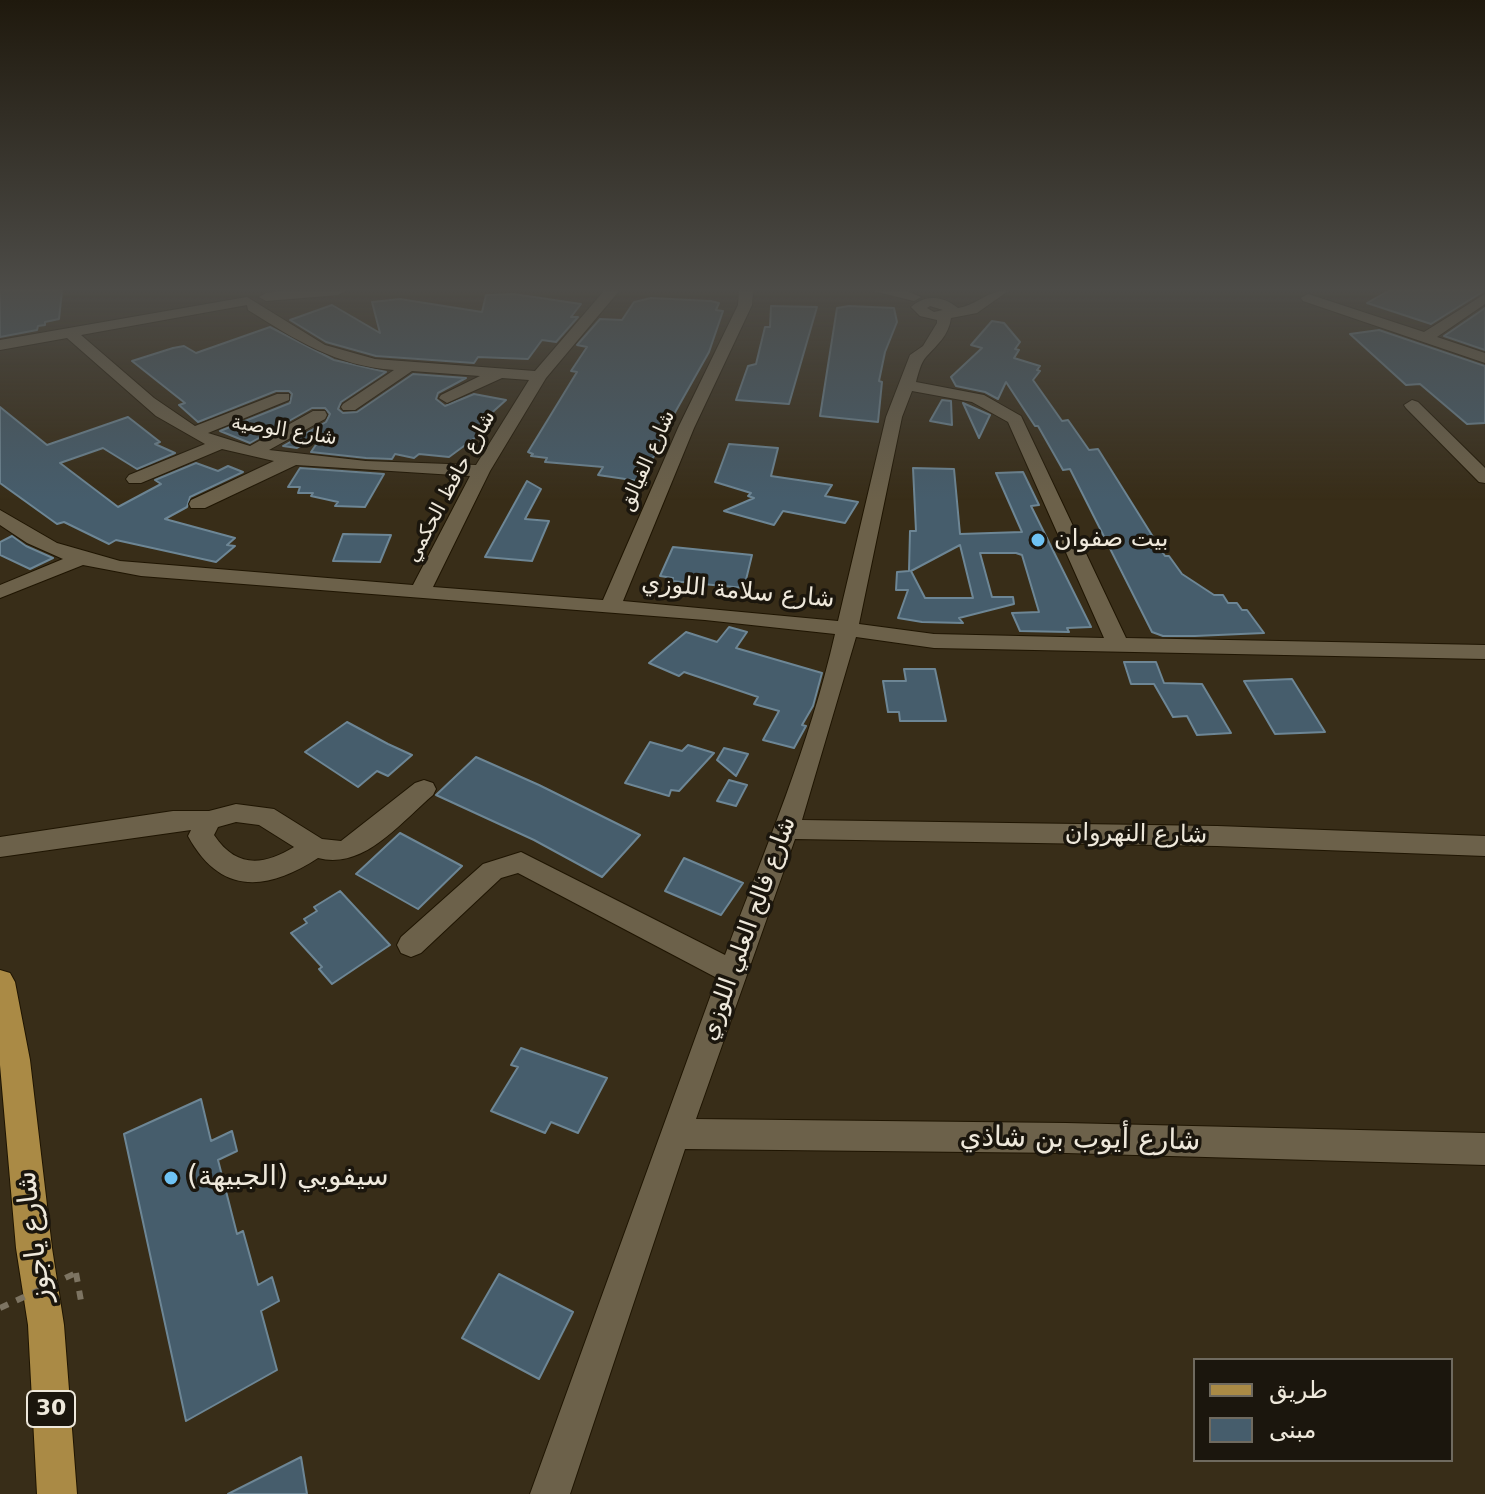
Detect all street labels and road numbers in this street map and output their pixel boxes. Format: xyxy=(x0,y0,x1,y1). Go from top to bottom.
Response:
street label: شارع حافظ الحكمي xyxy=(401,407,501,567)
street label: شارع الفيالق xyxy=(615,407,681,515)
street label: شارع الوصية xyxy=(230,411,338,451)
street label: شارع سلامة اللوزي xyxy=(640,569,836,615)
street label: شارع فالح العلي اللوزي xyxy=(695,813,803,1045)
street label: شارع النهروان xyxy=(1065,819,1207,851)
street label: شارع أيوب بن شاذي xyxy=(959,1121,1201,1159)
street label: شارع ياجوز xyxy=(10,1169,60,1305)
road number: 30 xyxy=(27,1391,75,1427)

